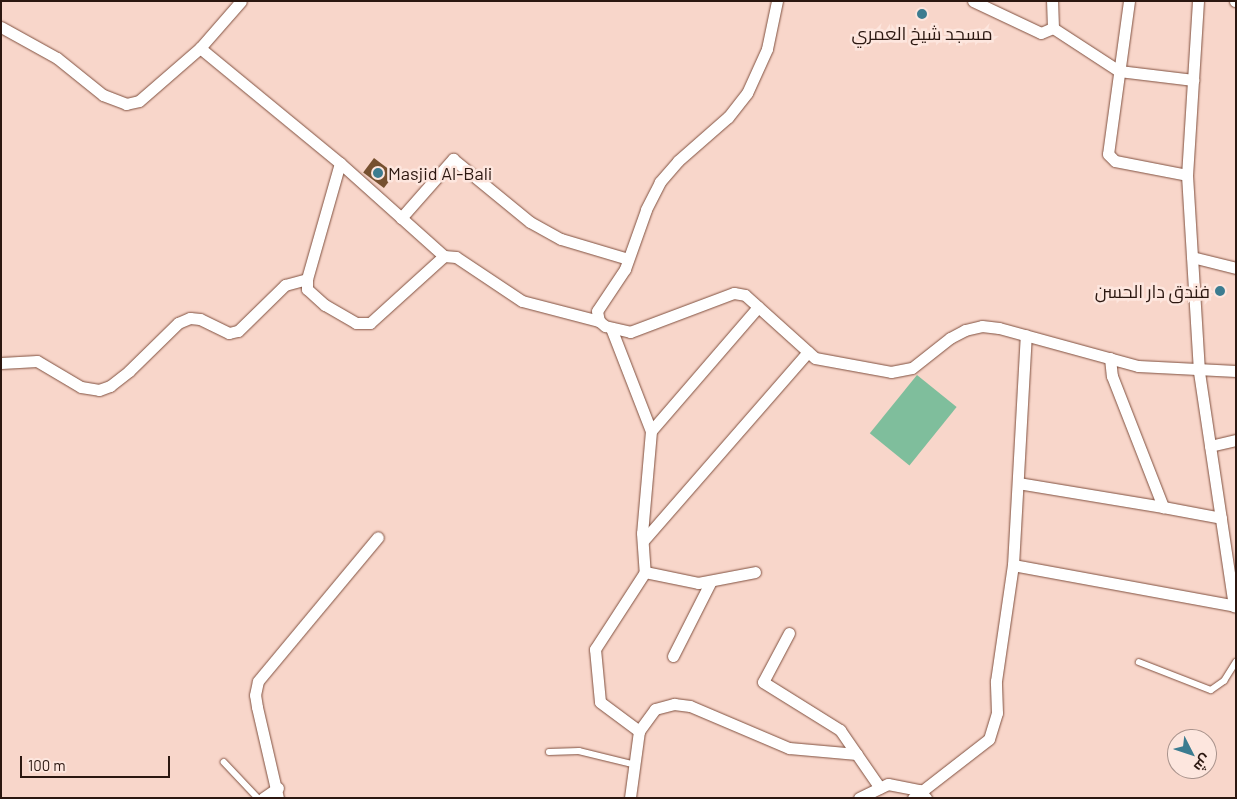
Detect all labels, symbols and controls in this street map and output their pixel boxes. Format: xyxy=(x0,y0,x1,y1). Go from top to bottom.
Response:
marker: مسجد شيخ العمري xyxy=(916,8,928,20)
place label: مسجد شيخ العمري xyxy=(851,22,993,44)
place label: Masjid Al-Bali xyxy=(388,162,492,184)
marker: Masjid Al-Bali xyxy=(372,167,384,179)
place label: فندق دار الحسن xyxy=(1095,280,1210,302)
marker: فندق دار الحسن xyxy=(1214,285,1226,297)
north arrow xyxy=(1167,729,1217,779)
scale bar xyxy=(22,746,172,778)
text: ش xyxy=(1191,751,1215,776)
text: 100 m xyxy=(28,756,66,774)

